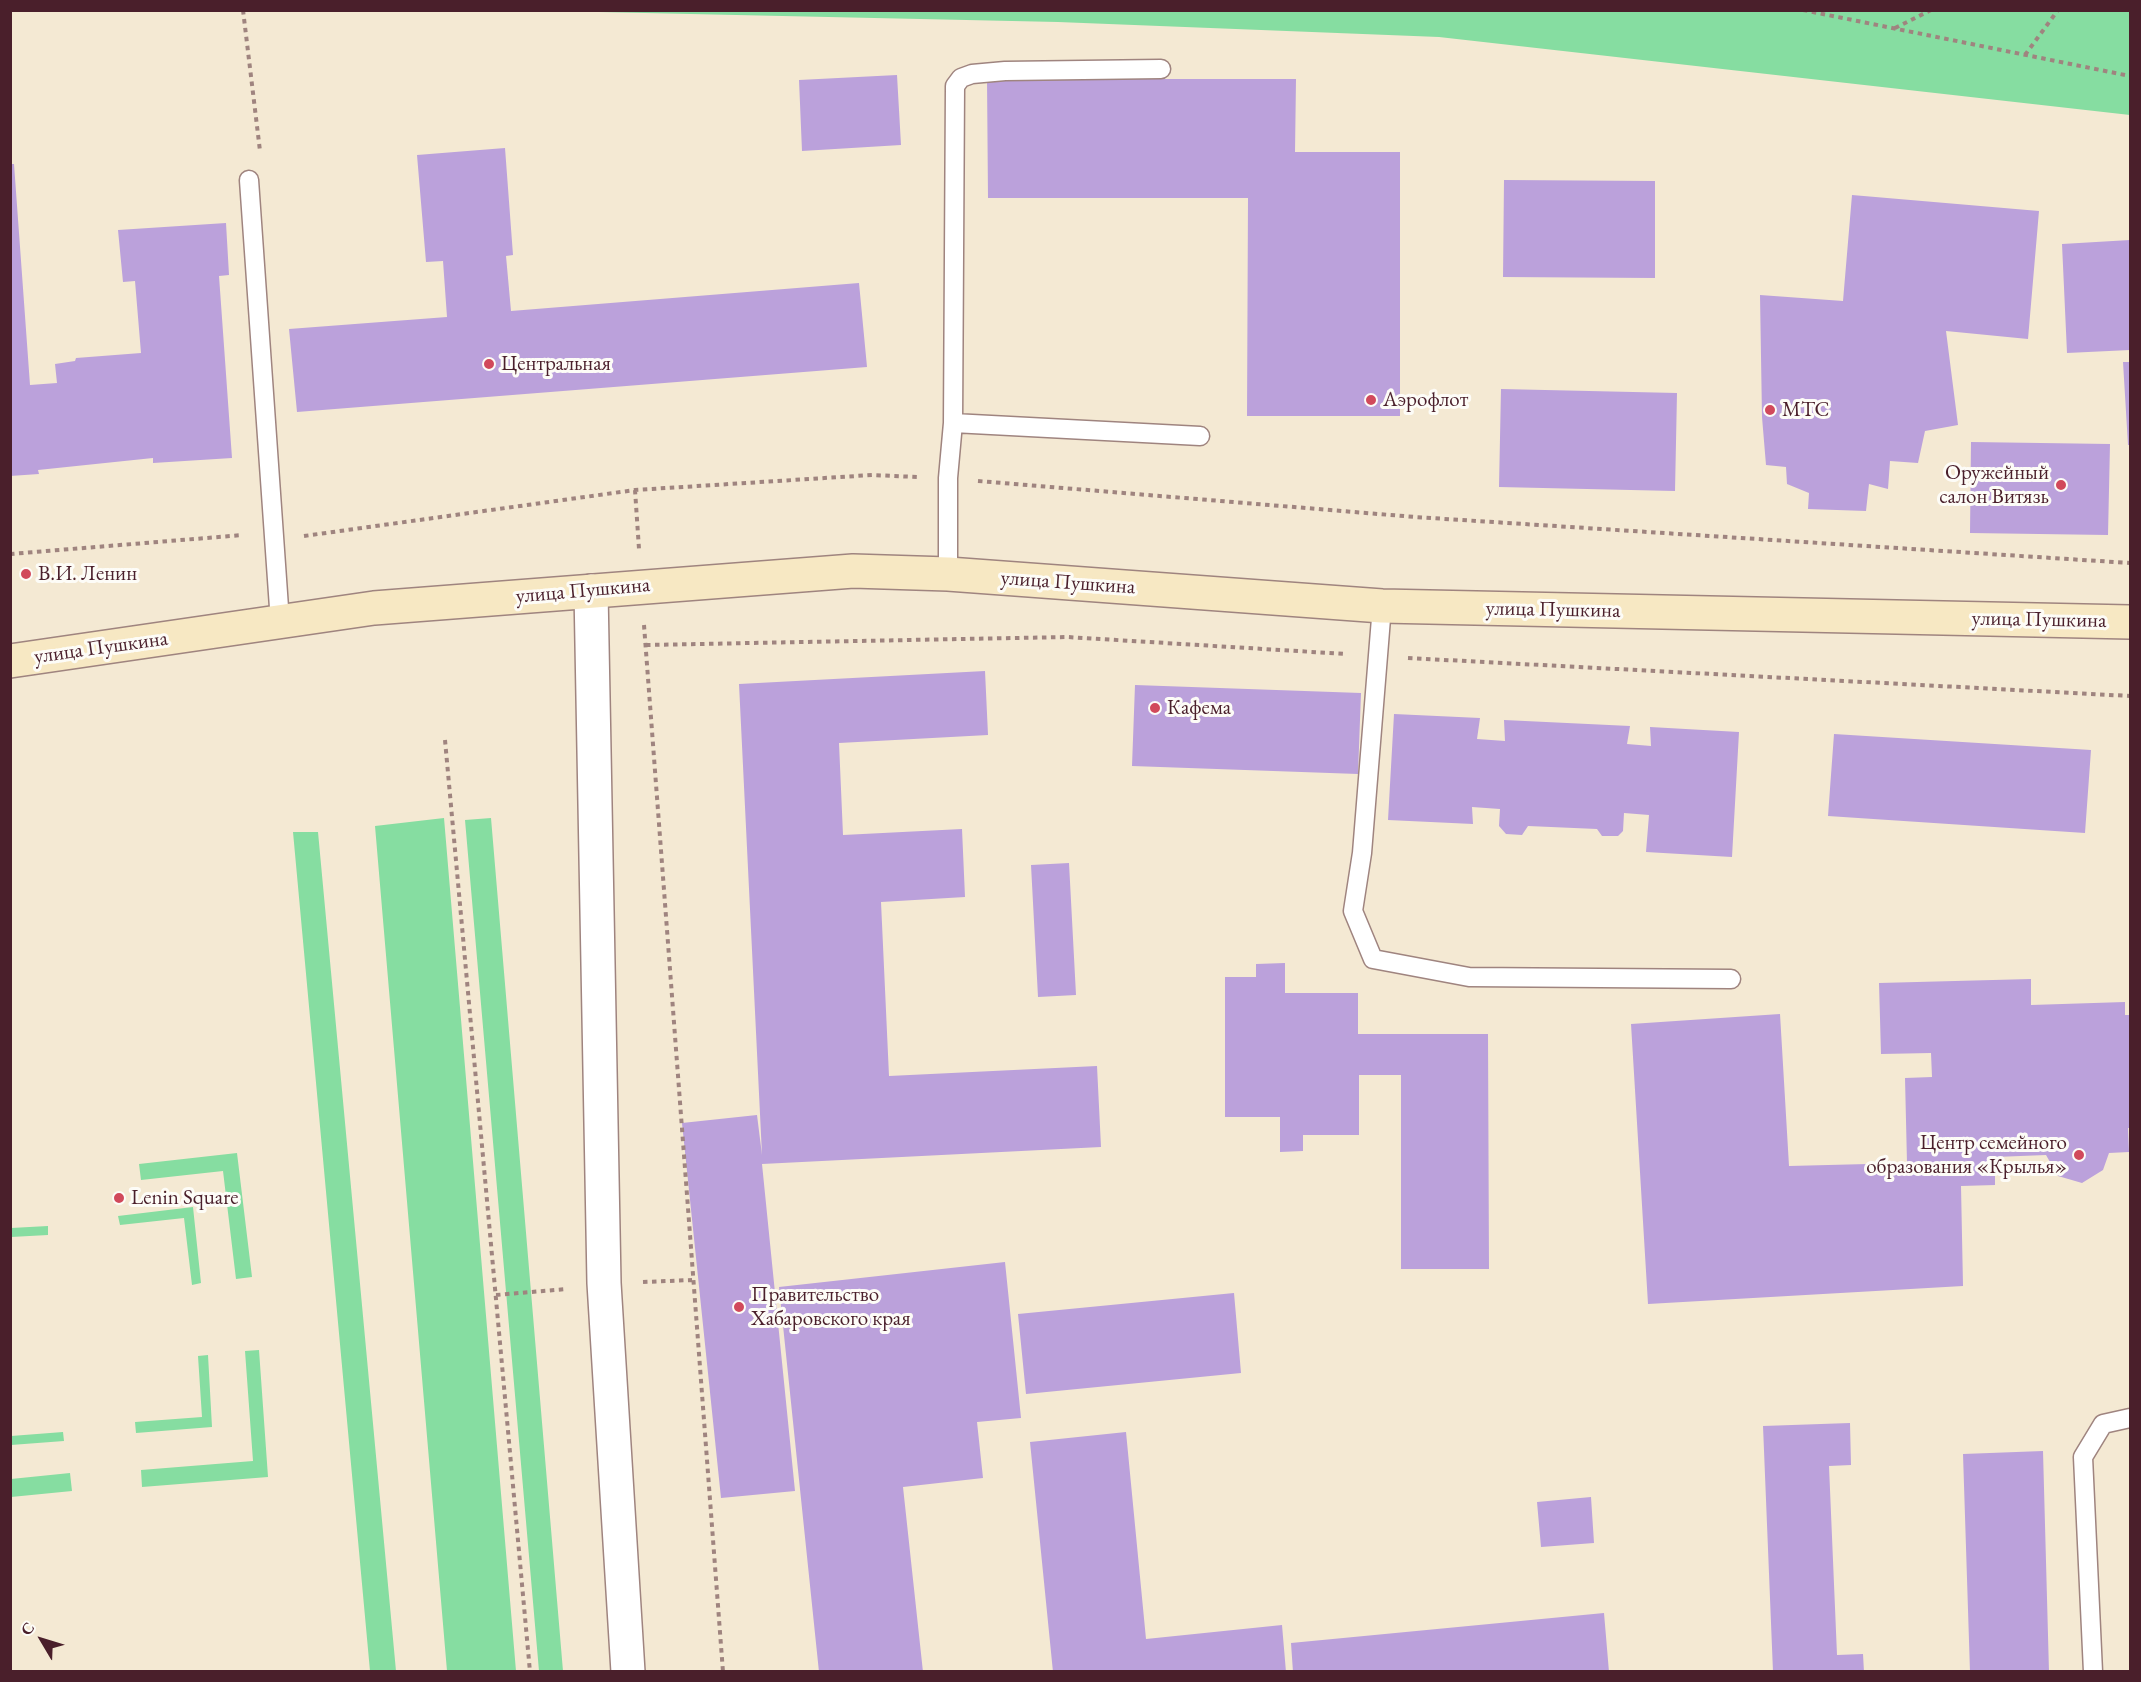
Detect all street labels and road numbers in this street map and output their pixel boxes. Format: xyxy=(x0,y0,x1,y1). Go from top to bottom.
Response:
street label: улица Пушкина xyxy=(1000,566,1136,600)
street label: улица Пушкина xyxy=(515,573,651,609)
street label: улица Пушкина xyxy=(1485,596,1621,624)
street label: улица Пушкина xyxy=(1971,606,2107,634)
street label: улица Пушкина xyxy=(33,626,169,670)

